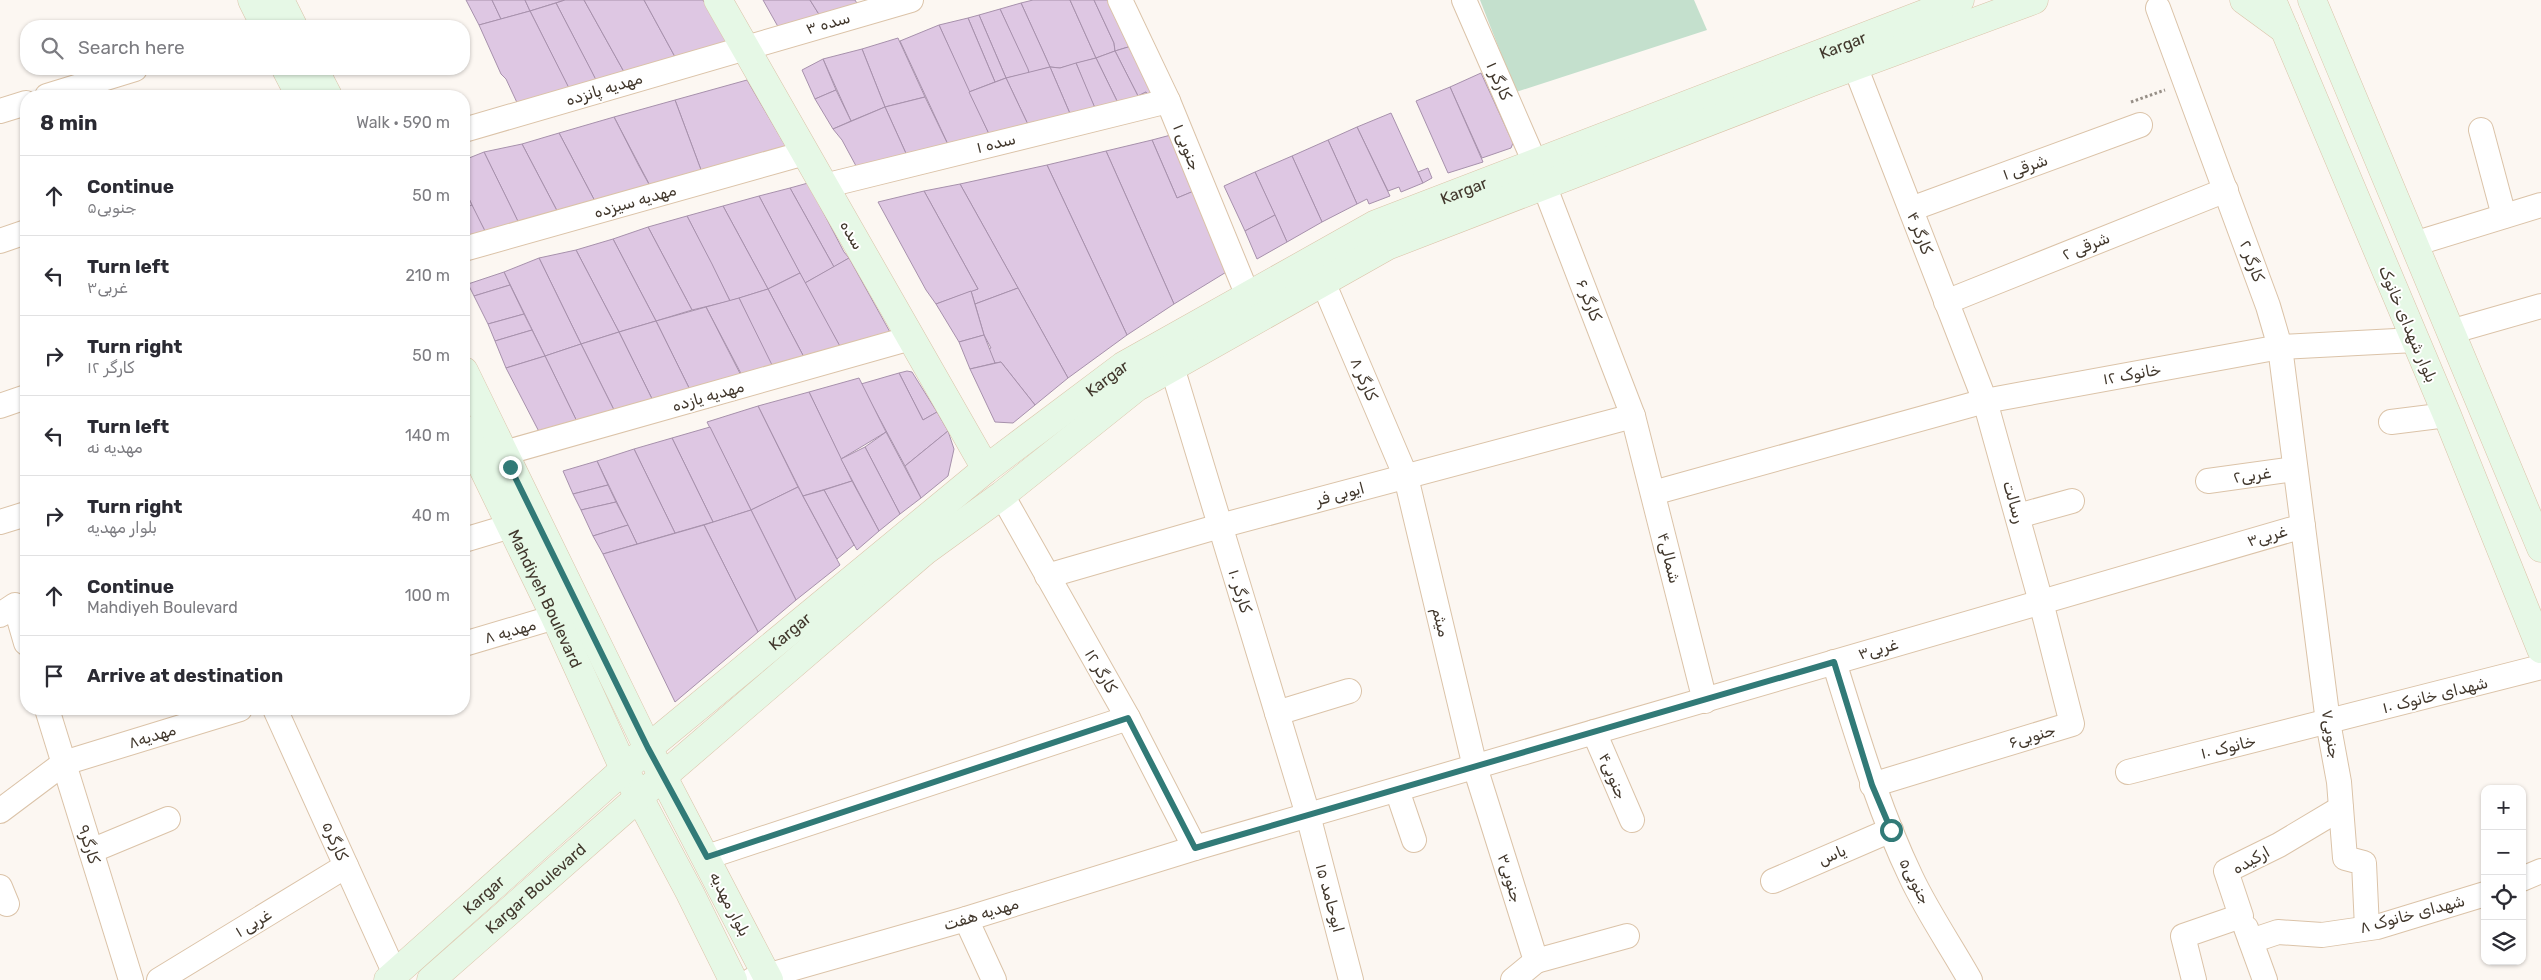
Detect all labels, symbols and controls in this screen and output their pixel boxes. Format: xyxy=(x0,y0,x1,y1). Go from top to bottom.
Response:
street label: سده ۳ xyxy=(804,8,852,38)
search box xyxy=(20,20,470,75)
street label: Kargar xyxy=(1816,27,1869,63)
icon: search xyxy=(38,34,66,62)
text: Search here xyxy=(78,36,185,59)
street label: کارگر ۱ xyxy=(1481,59,1516,104)
street label: مهدیه پانزده xyxy=(563,68,645,111)
text: 8 min xyxy=(40,110,97,135)
text: Walk · 590 m xyxy=(356,113,450,132)
street label: ۱ جنوبی xyxy=(1168,121,1205,173)
street label: سده ۱ xyxy=(974,129,1018,157)
street label: شرقی ۱ xyxy=(2000,150,2051,185)
street label: Kargar xyxy=(1437,173,1490,208)
text: Continue xyxy=(87,175,174,198)
street label: مهدیه سیزده xyxy=(592,180,679,223)
icon: ahead xyxy=(40,182,68,210)
text: 50 m xyxy=(412,186,450,205)
text: جنوبی۵ xyxy=(87,198,136,217)
street label: کارگر ۴ xyxy=(1902,209,1937,258)
street label: سده xyxy=(836,217,868,253)
street label: شرقی ۲ xyxy=(2059,228,2113,265)
street label: کارگر ۲ xyxy=(2235,238,2268,285)
text: Turn left xyxy=(87,255,169,278)
icon: left xyxy=(40,262,68,290)
street label: بلوار شهدای خانوک xyxy=(2374,263,2441,386)
text: 210 m xyxy=(405,266,450,285)
street label: کارگر ۶ xyxy=(1571,276,1606,325)
text: غربی۳ xyxy=(87,278,128,297)
text: Turn right xyxy=(87,335,182,358)
icon: right xyxy=(40,342,68,370)
text: 50 m xyxy=(412,346,450,365)
street label: کارگر ۸ xyxy=(1346,355,1382,404)
street label: Kargar xyxy=(1082,356,1131,400)
text: کارگر ۱۲ xyxy=(87,358,135,377)
street label: خانوک ۱۲ xyxy=(2101,360,2163,389)
street label: مهدیه یازده xyxy=(670,377,746,416)
text: Turn left xyxy=(87,415,169,438)
icon: left xyxy=(40,422,68,450)
text: 140 m xyxy=(405,426,450,445)
text: مهدیه نه xyxy=(87,438,143,457)
route end xyxy=(499,456,522,479)
street label: غربی۲ xyxy=(2232,463,2273,488)
street label: ایوبی فر xyxy=(1313,478,1367,511)
street label: رسالت xyxy=(1998,479,2029,526)
text: Turn right xyxy=(87,495,182,518)
icon: right xyxy=(40,502,68,530)
text: 40 m xyxy=(412,506,450,525)
text: بلوار مهدیه xyxy=(87,518,157,537)
street label: غربی۳ xyxy=(2245,521,2290,552)
street label: Mahdiyeh Boulevard xyxy=(504,526,586,671)
street label: شمالی۴ xyxy=(1654,531,1684,585)
street label: کارگر ۱۰ xyxy=(1223,567,1256,616)
text: Continue xyxy=(87,575,174,598)
icon: ahead xyxy=(40,582,68,610)
text: 100 m xyxy=(405,586,450,605)
text: Mahdiyeh Boulevard xyxy=(87,598,238,617)
street label: میثم xyxy=(1427,605,1454,639)
street label: Kargar xyxy=(765,608,814,654)
street label: مهدیه ۸ xyxy=(482,615,539,648)
street label: غربی۳ xyxy=(1856,634,1901,665)
street label: کارگر ۱۲ xyxy=(1080,646,1121,697)
icon: arrive xyxy=(40,662,68,690)
text: Arrive at destination xyxy=(87,664,283,687)
street label: شهدای خانوک ۱۰ xyxy=(2380,673,2490,718)
street label: جنوبی۷ xyxy=(2317,708,2344,760)
street label: مهدیه۸ xyxy=(126,720,179,753)
street label: جنوبی۶ xyxy=(2006,720,2058,753)
street label: خانوک ۱۰ xyxy=(2199,731,2258,764)
street label: جنوبی۴ xyxy=(1594,750,1631,802)
map controls xyxy=(2481,785,2526,965)
button: + xyxy=(2481,785,2526,830)
street label: کارگر۵ xyxy=(317,818,352,865)
route start xyxy=(1880,819,1903,842)
street label: کارگر۹ xyxy=(73,822,104,867)
button: − xyxy=(2481,830,2526,875)
street label: Kargar Boulevard xyxy=(481,839,589,937)
street label: یاس xyxy=(1815,841,1849,869)
street label: ارکیده xyxy=(2229,842,2274,879)
street label: جنوبی۳ xyxy=(1493,851,1526,905)
street label: جنوبی۵ xyxy=(1894,855,1935,908)
street label: ابوحامد ۱۵ xyxy=(1311,862,1348,935)
street label: بلوار مهدیه xyxy=(705,869,754,940)
street label: Kargar xyxy=(458,872,508,918)
button: locate xyxy=(2481,875,2526,920)
street label: شهدای خانوک ۸ xyxy=(2357,891,2467,938)
street label: مهدیه هفت xyxy=(941,894,1021,935)
street label: ۱ غربی xyxy=(231,905,275,942)
button: layers xyxy=(2481,920,2526,965)

